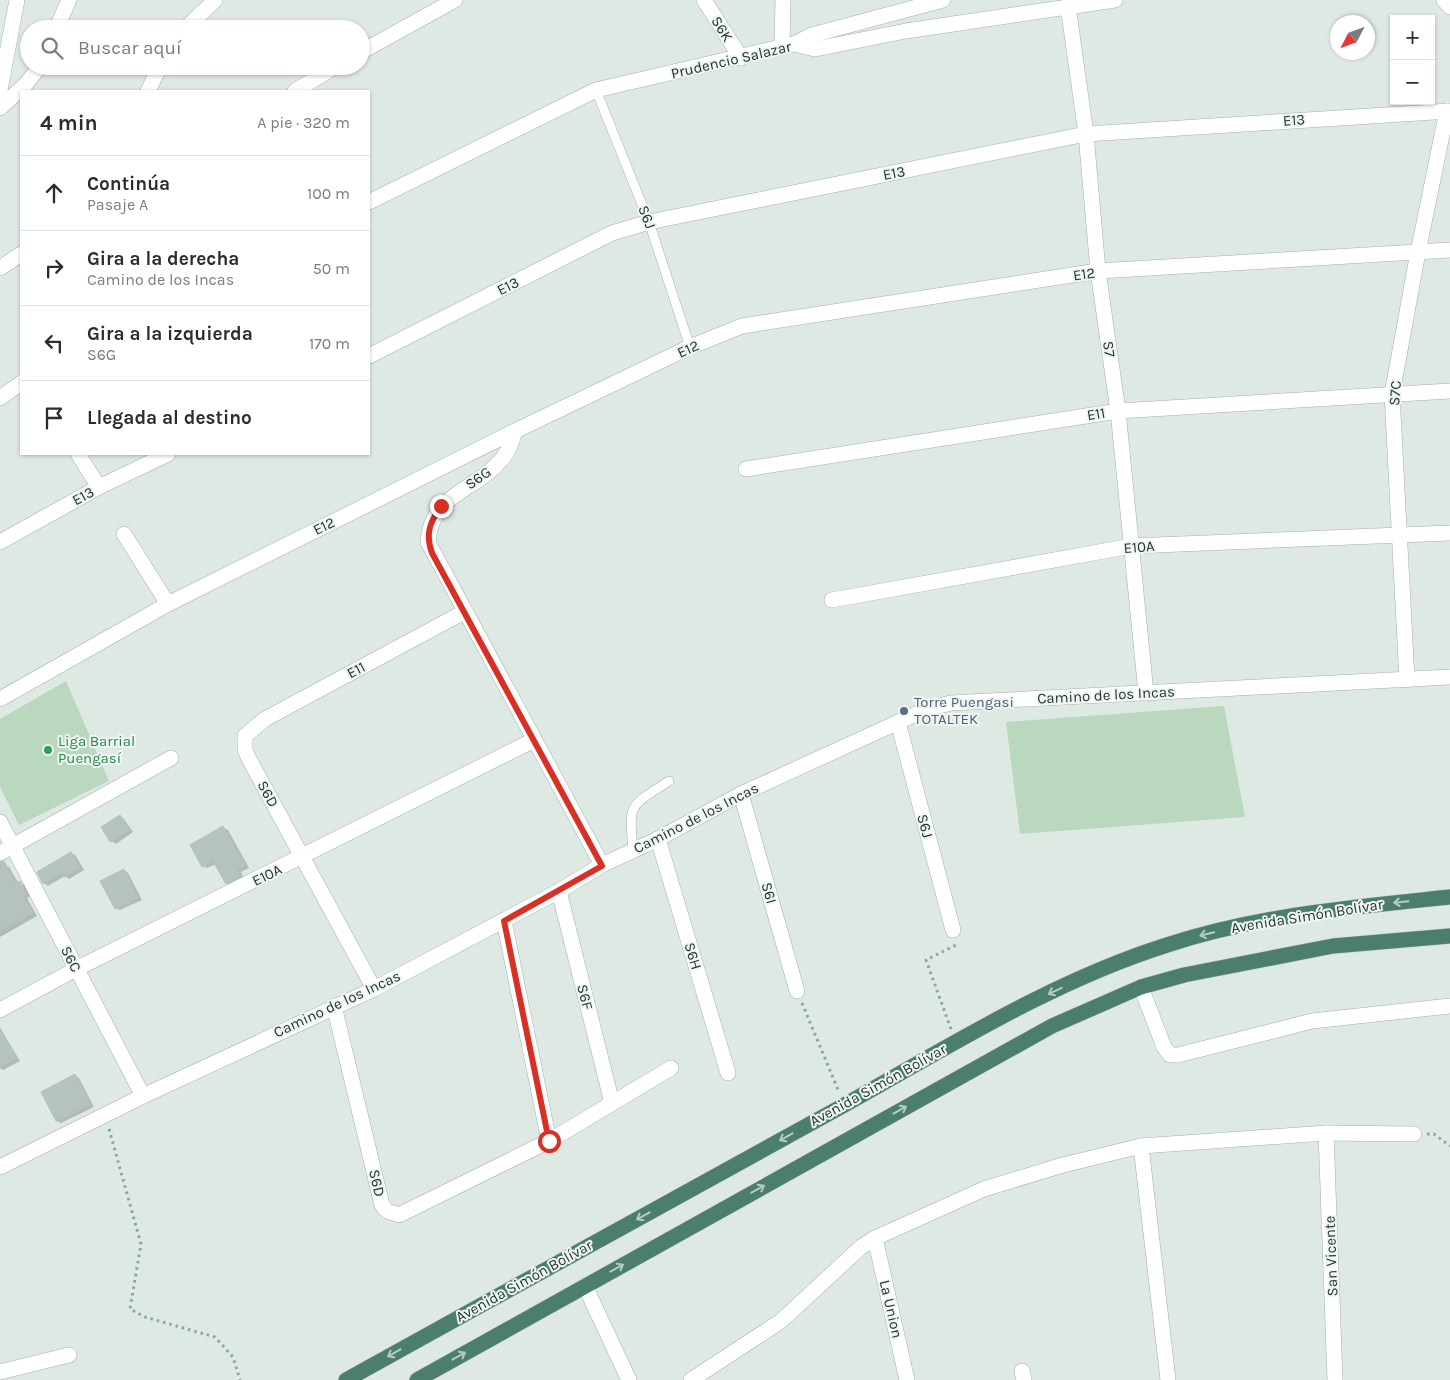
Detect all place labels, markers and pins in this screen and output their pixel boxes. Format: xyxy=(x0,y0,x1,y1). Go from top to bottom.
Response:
place label: Torre Puengasi TOTALTEK xyxy=(914,693,1014,728)
marker: Torre Puengasi TOTALTEK xyxy=(898,705,910,717)
place label: Liga Barrial Puengasí xyxy=(58,732,135,767)
marker: Liga Barrial Puengasí xyxy=(42,744,54,756)

